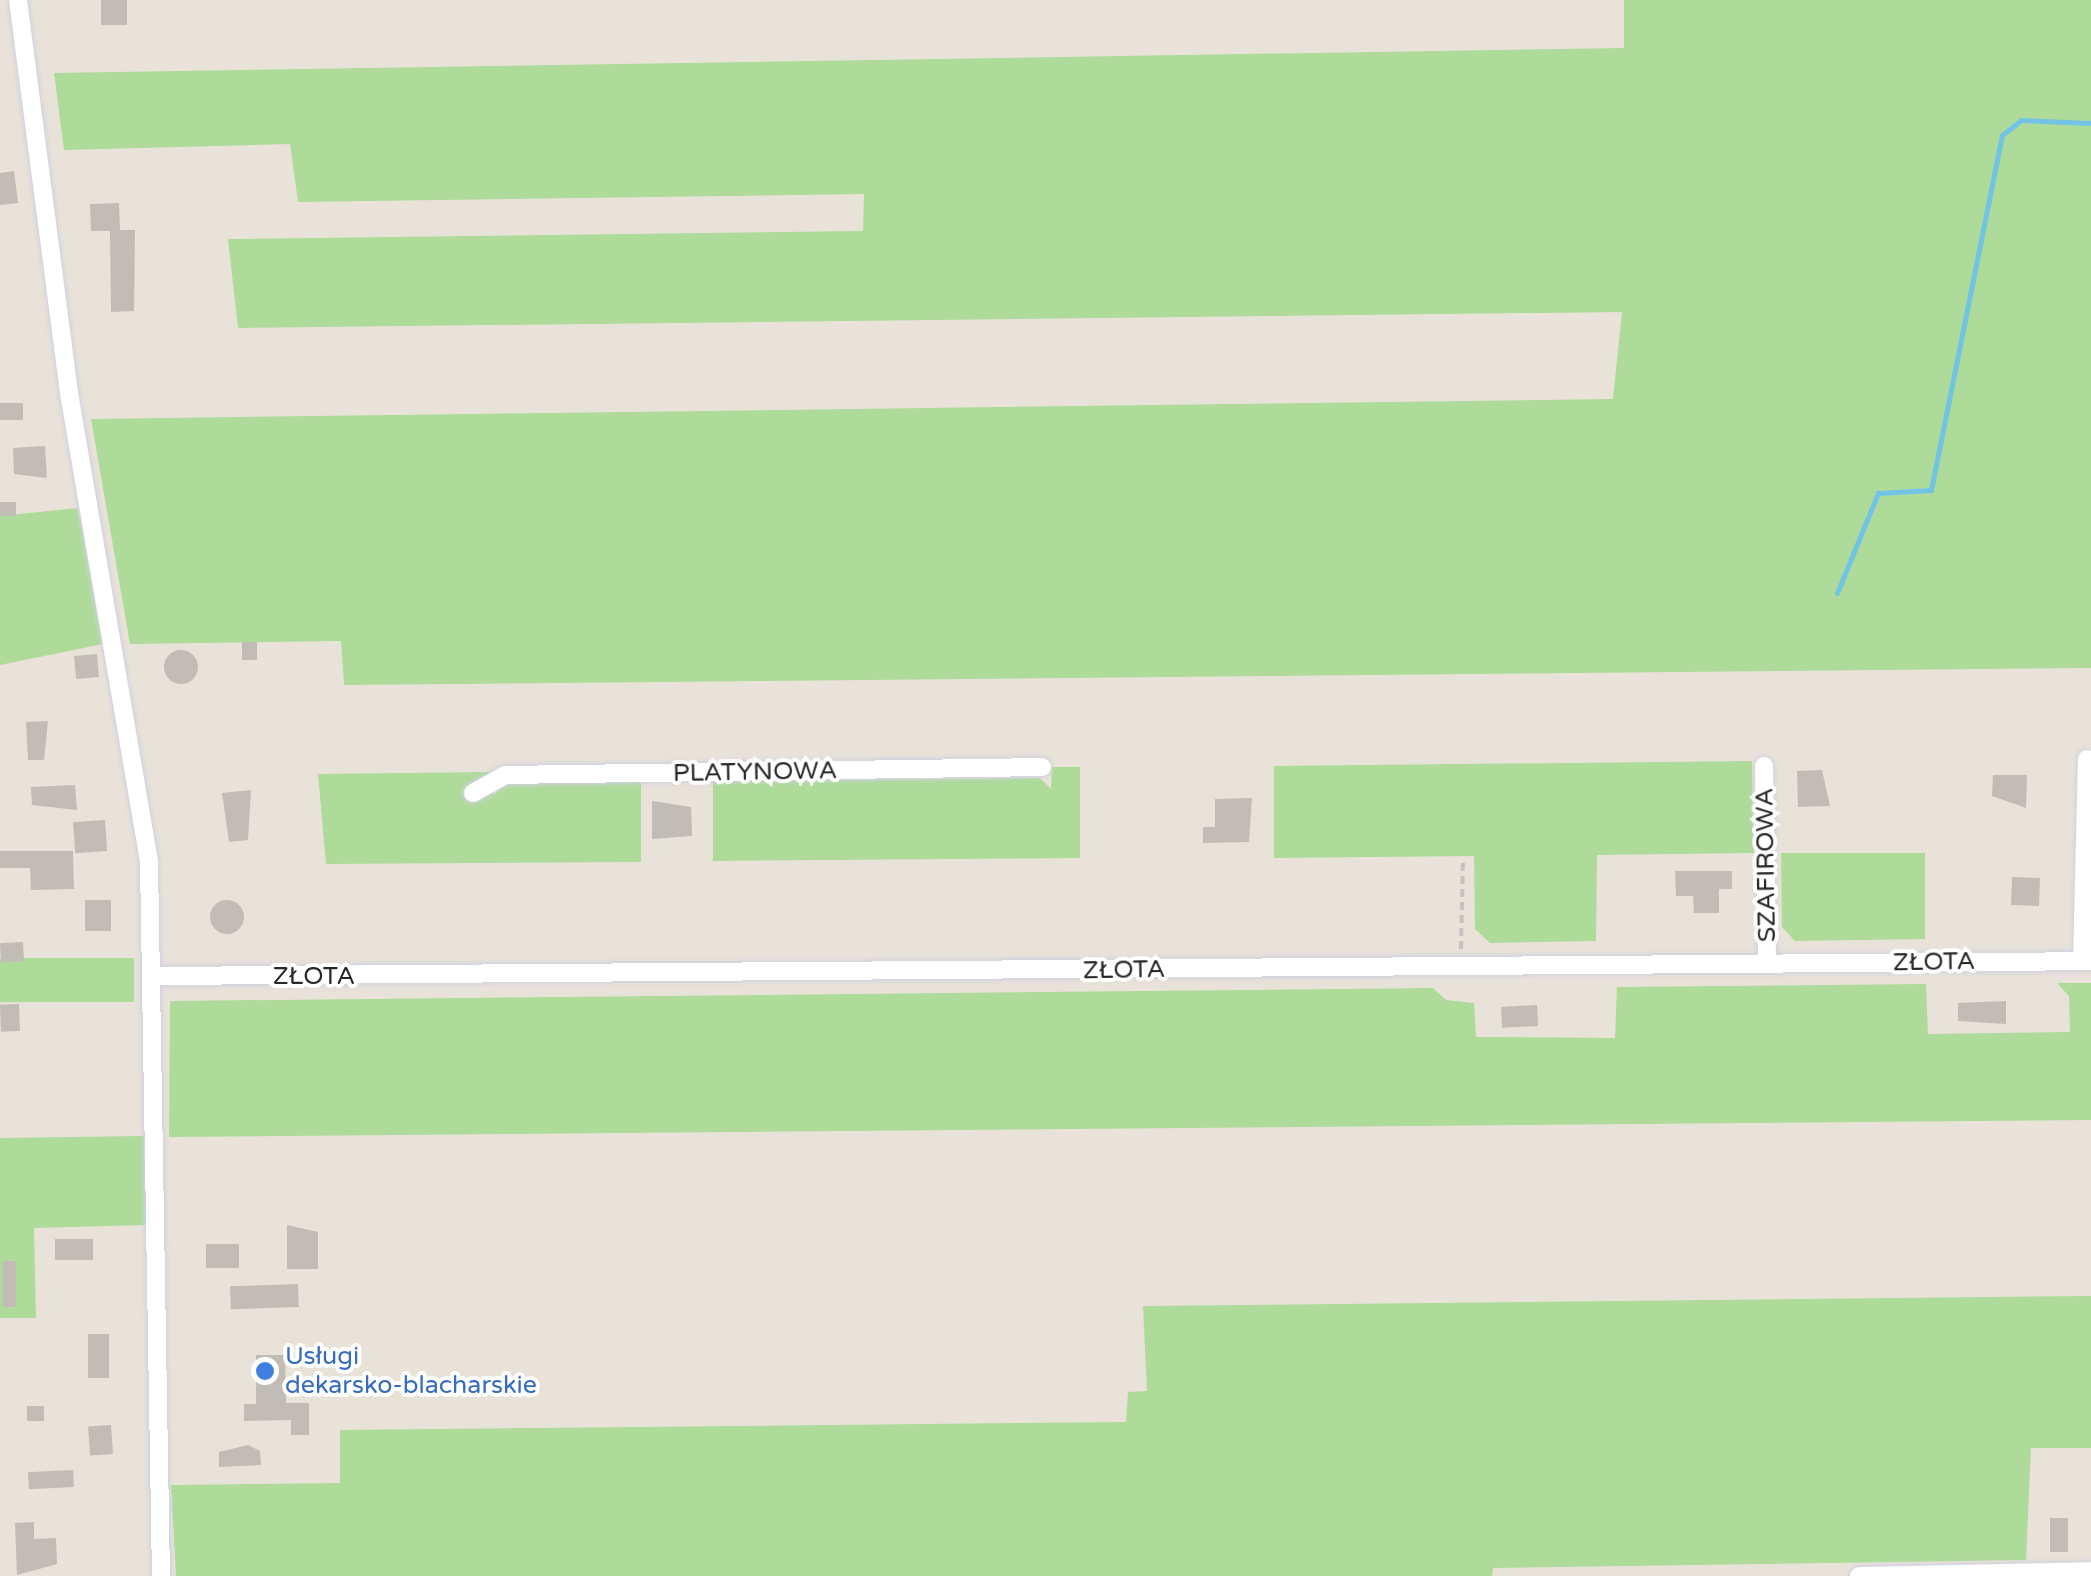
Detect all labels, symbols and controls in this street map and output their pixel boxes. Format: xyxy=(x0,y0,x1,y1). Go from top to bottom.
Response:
street label: PLATYNOWA xyxy=(673,756,837,788)
street label: SZAFIROWA xyxy=(1750,788,1782,942)
street label: ZŁOTA xyxy=(1893,946,1975,978)
street label: ZŁOTA xyxy=(1083,954,1165,986)
street label: ZŁOTA xyxy=(273,961,355,991)
place label: Usługi dekarsko-blacharskie xyxy=(285,1342,537,1401)
marker: Usługi dekarsko-blacharskie xyxy=(254,1360,276,1382)

